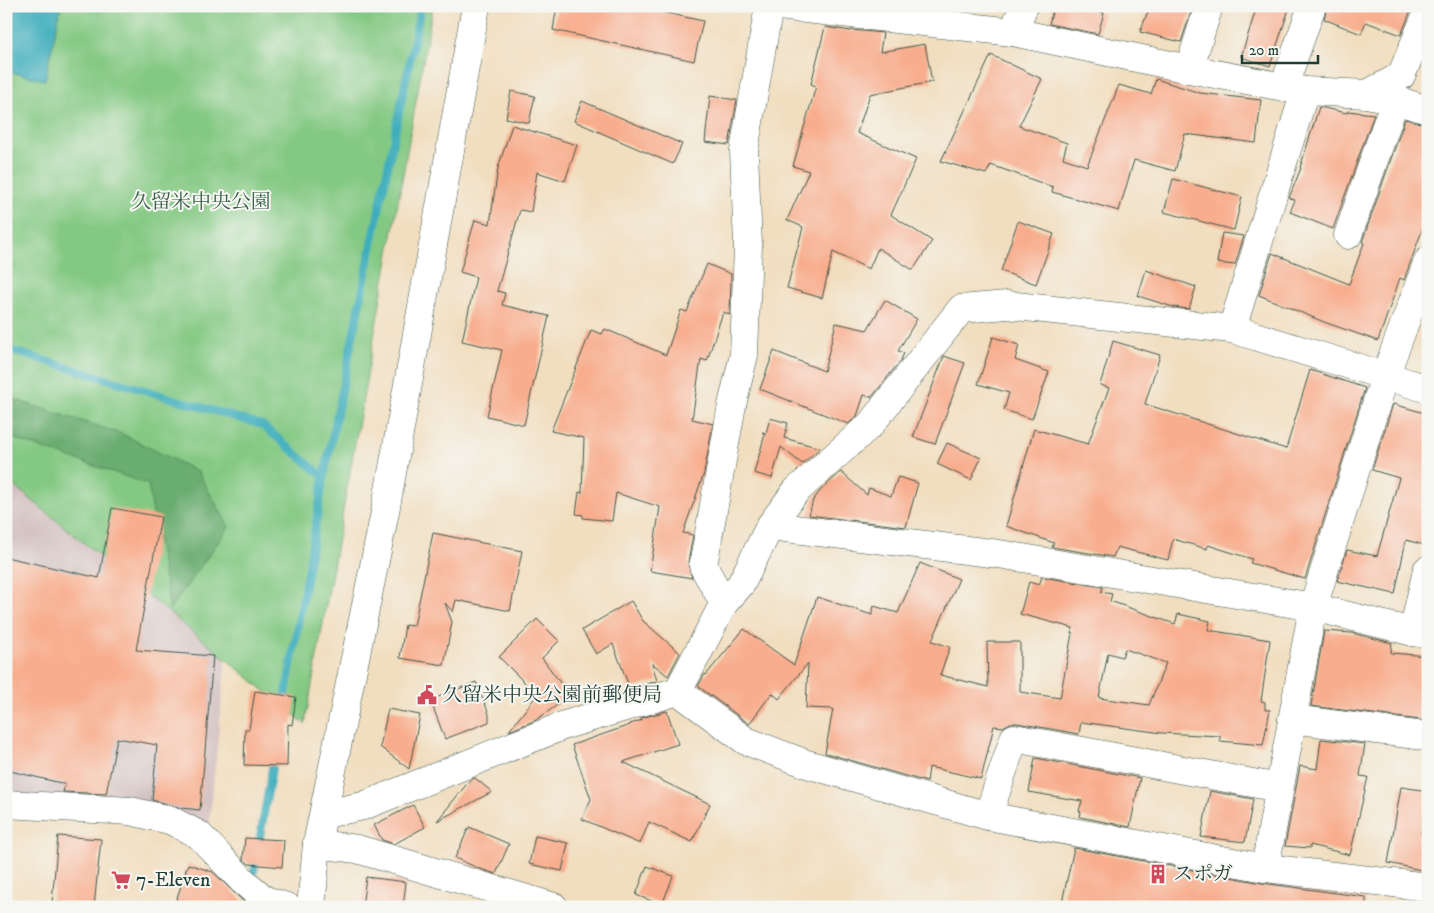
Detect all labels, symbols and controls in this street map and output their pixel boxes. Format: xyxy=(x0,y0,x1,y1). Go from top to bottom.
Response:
scale bar xyxy=(1242,32,1318,64)
text: 20 m xyxy=(1249,41,1279,60)
park label: 久留米中央公園 xyxy=(131,190,271,215)
place label: 久留米中央公園前郵便局 xyxy=(442,683,662,708)
public building icon: 久留米中央公園前郵便局 xyxy=(416,684,438,706)
place label: スポガ xyxy=(1173,862,1233,887)
building icon: スポガ xyxy=(1147,863,1169,885)
place label: 7-Eleven xyxy=(136,868,211,893)
supermarket icon: 7-Eleven xyxy=(110,869,132,891)

